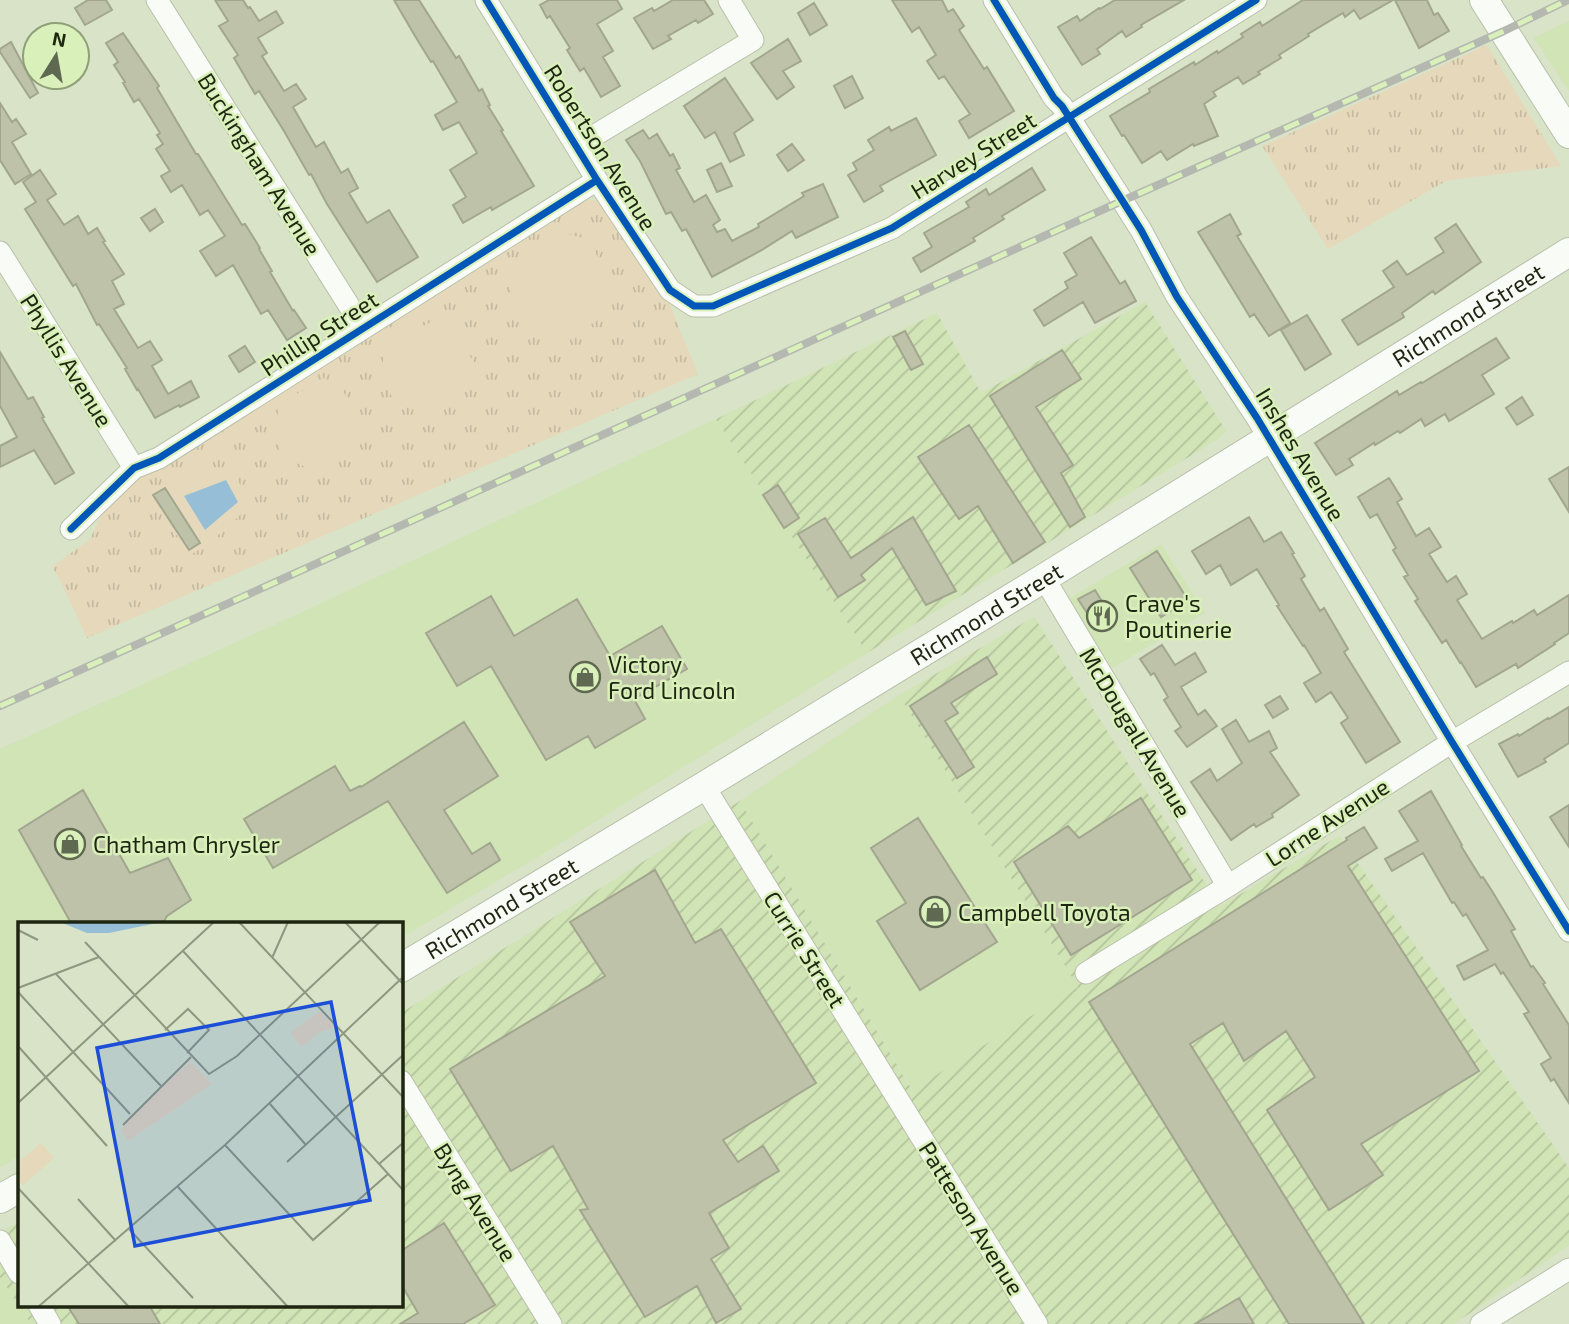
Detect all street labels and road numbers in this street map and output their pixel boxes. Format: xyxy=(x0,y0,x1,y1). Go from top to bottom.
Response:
street label: Robertson Avenue xyxy=(539,59,663,235)
street label: Buckingham Avenue xyxy=(192,68,328,260)
street label: Harvey Street xyxy=(905,105,1041,205)
street label: Richmond Street xyxy=(1387,257,1549,372)
street label: Phillip Street xyxy=(255,285,383,381)
street label: Phyllis Avenue xyxy=(15,288,119,432)
street label: Inshes Avenue xyxy=(1250,382,1352,526)
street label: Richmond Street xyxy=(905,556,1067,671)
street label: McDougall Avenue xyxy=(1074,642,1198,822)
street label: Lorne Avenue xyxy=(1260,772,1394,872)
street label: Richmond Street xyxy=(420,851,583,964)
street label: Currie Street xyxy=(758,886,852,1012)
street label: Patteson Avenue xyxy=(914,1136,1030,1300)
street label: Byng Avenue xyxy=(429,1138,523,1266)

